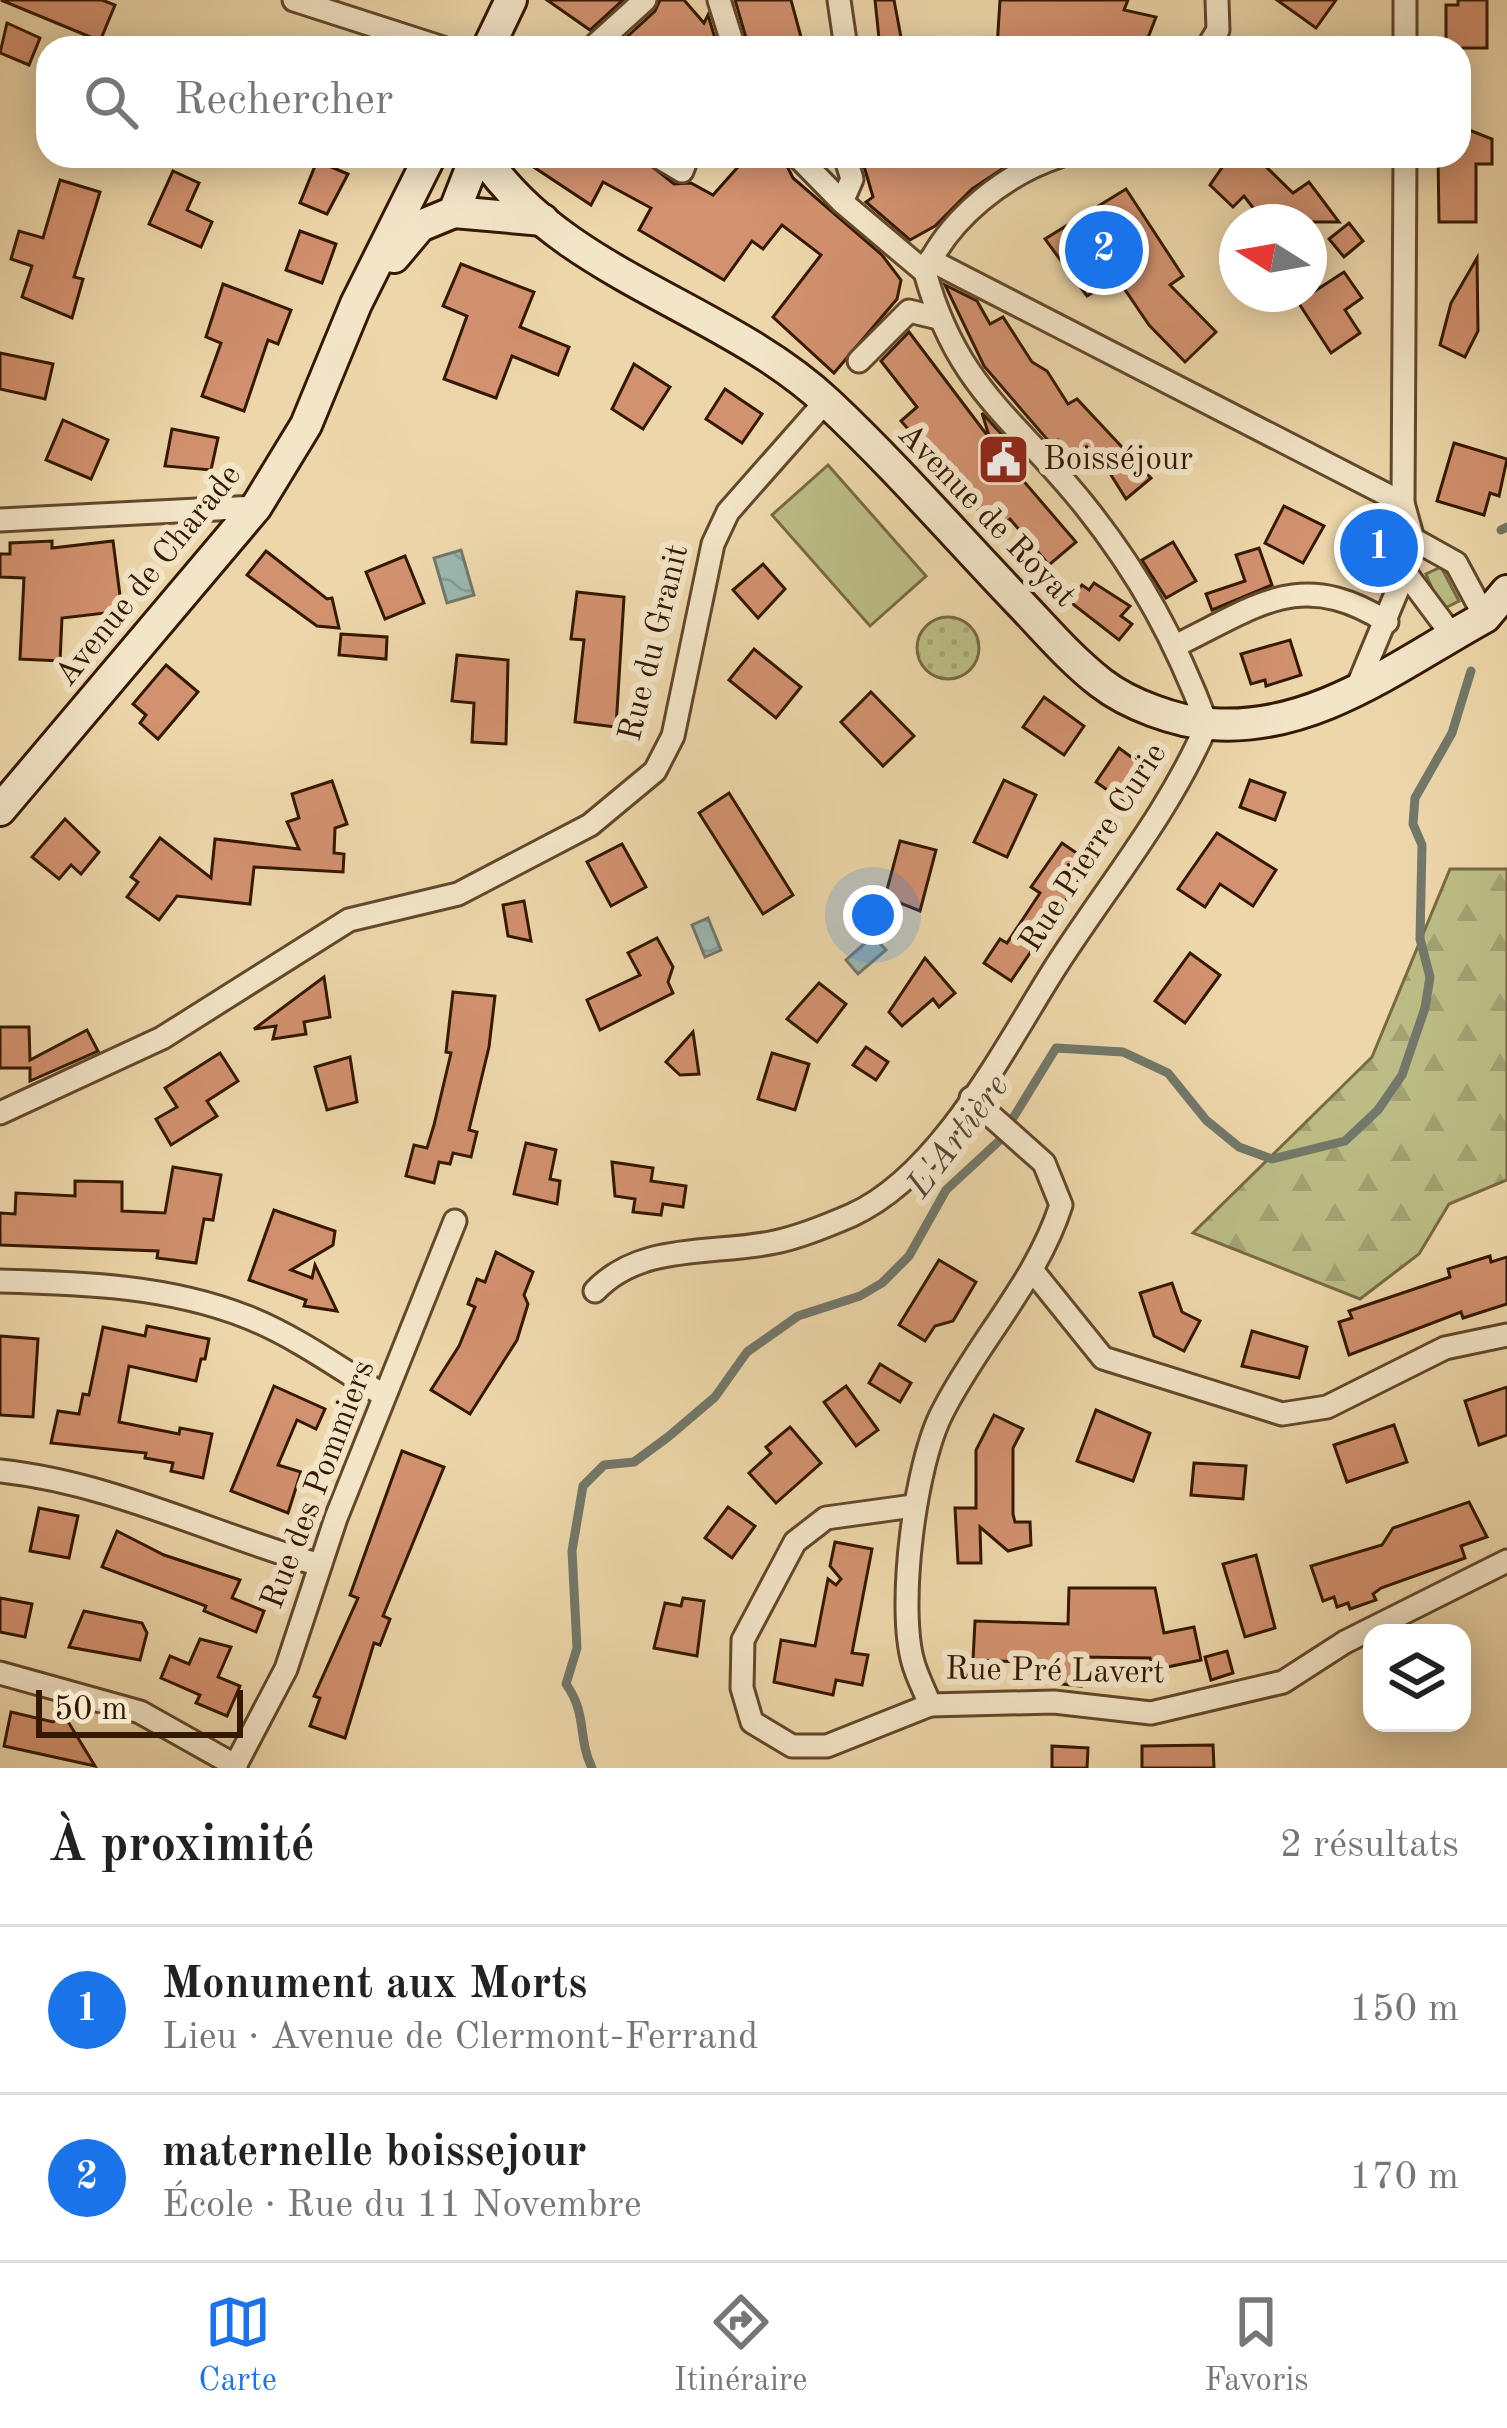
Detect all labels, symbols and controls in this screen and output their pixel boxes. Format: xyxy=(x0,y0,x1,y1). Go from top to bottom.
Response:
search box xyxy=(36,36,1471,168)
icon: search xyxy=(78,69,144,135)
text: Rechercher xyxy=(174,79,393,124)
north arrow xyxy=(1219,204,1327,312)
pin: 2 xyxy=(1065,205,1143,295)
street label: Avenue de Royat xyxy=(891,418,1081,614)
public building icon: Boisséjour xyxy=(976,432,1032,488)
place label: Boisséjour xyxy=(1043,444,1193,477)
street label: Avenue de Charade xyxy=(50,459,248,693)
pin: 1 xyxy=(1340,503,1418,593)
street label: Rue du Granit xyxy=(615,541,695,745)
street label: Rue Pierre Curie xyxy=(1015,738,1173,958)
your location xyxy=(843,885,903,945)
water label: L'Artière xyxy=(900,1068,1017,1206)
street label: Rue des Pommiers xyxy=(256,1356,382,1614)
map controls xyxy=(1363,1624,1471,1732)
button: layers xyxy=(1363,1624,1471,1732)
street label: Rue Pré Lavert xyxy=(945,1654,1165,1690)
scale bar xyxy=(36,1684,243,1737)
text: 50 m xyxy=(54,1694,128,1727)
text: À proximité xyxy=(48,1821,315,1872)
text: 2 résultats xyxy=(1280,1826,1459,1865)
text: Monument aux Morts xyxy=(162,1963,587,2008)
text: 1 xyxy=(76,1990,98,2029)
text: 150 m xyxy=(1349,1990,1459,2029)
text: Lieu · Avenue de Clermont-Ferrand xyxy=(162,2018,758,2057)
text: maternelle boissejour xyxy=(162,2131,587,2176)
text: 2 xyxy=(76,2158,98,2197)
text: 170 m xyxy=(1349,2158,1459,2197)
text: École · Rue du 11 Novembre xyxy=(162,2186,642,2225)
tab: Carte xyxy=(198,2289,277,2402)
tab: Itinéraire xyxy=(674,2289,808,2402)
tab: Favoris xyxy=(1204,2289,1309,2402)

